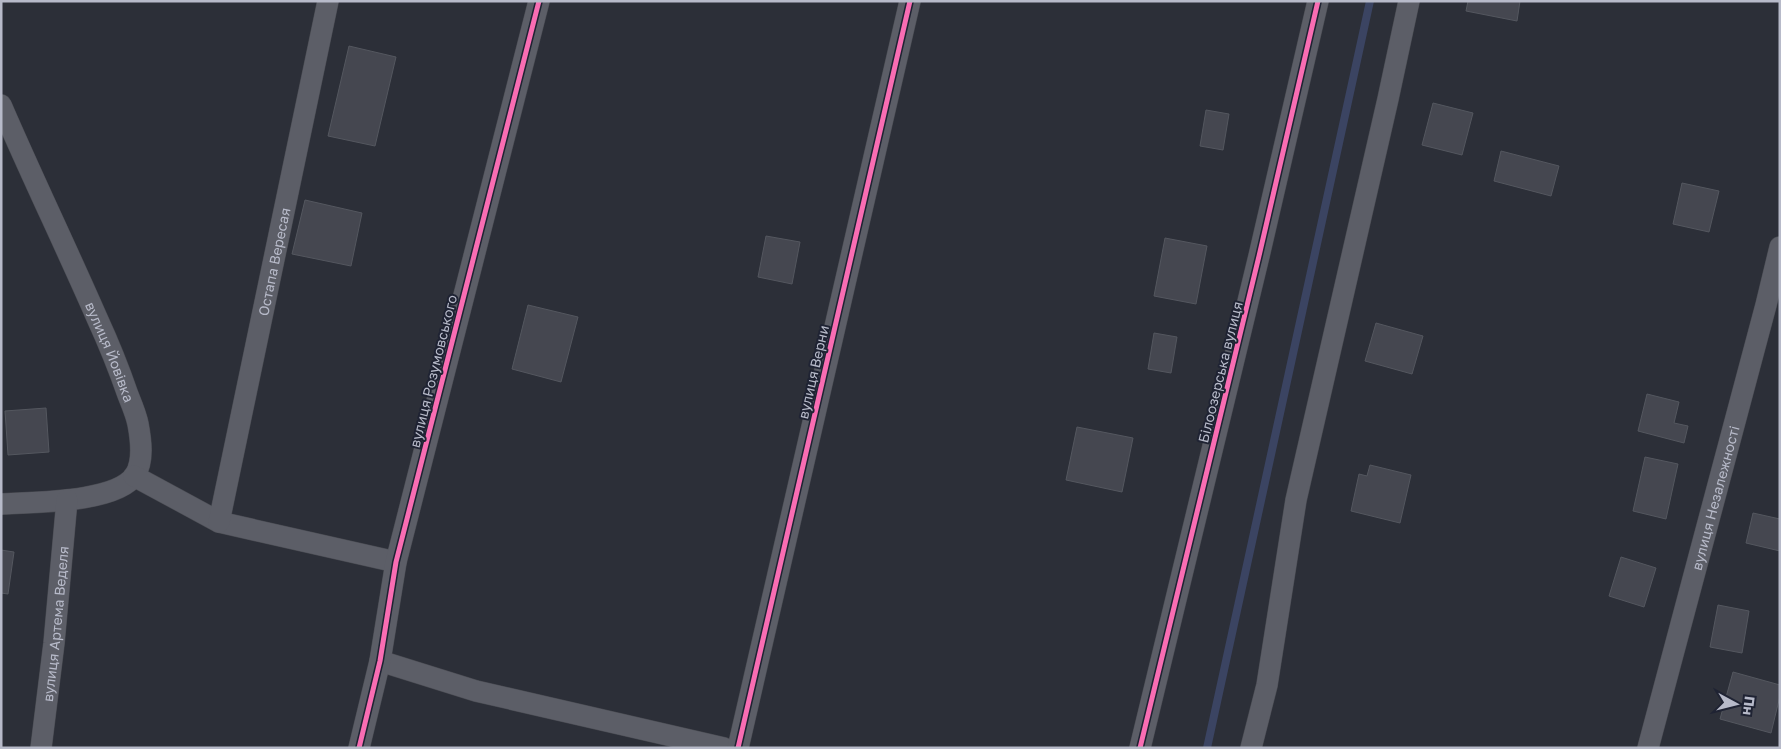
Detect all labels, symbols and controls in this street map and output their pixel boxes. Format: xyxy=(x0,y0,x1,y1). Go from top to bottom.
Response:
street label: Остапа Вересая xyxy=(254,206,293,317)
street label: вулиця Розумовського xyxy=(406,293,460,449)
street label: вулиця Йовівка xyxy=(82,299,138,404)
street label: Білоозерська вулиця xyxy=(1194,300,1246,444)
street label: вулиця Верни xyxy=(794,324,832,420)
street label: вулиця Незалежності xyxy=(1687,424,1742,572)
street label: вулиця Артема Веделя xyxy=(38,545,71,703)
north arrow xyxy=(1711,679,1761,729)
text: Пн xyxy=(1740,695,1759,716)

